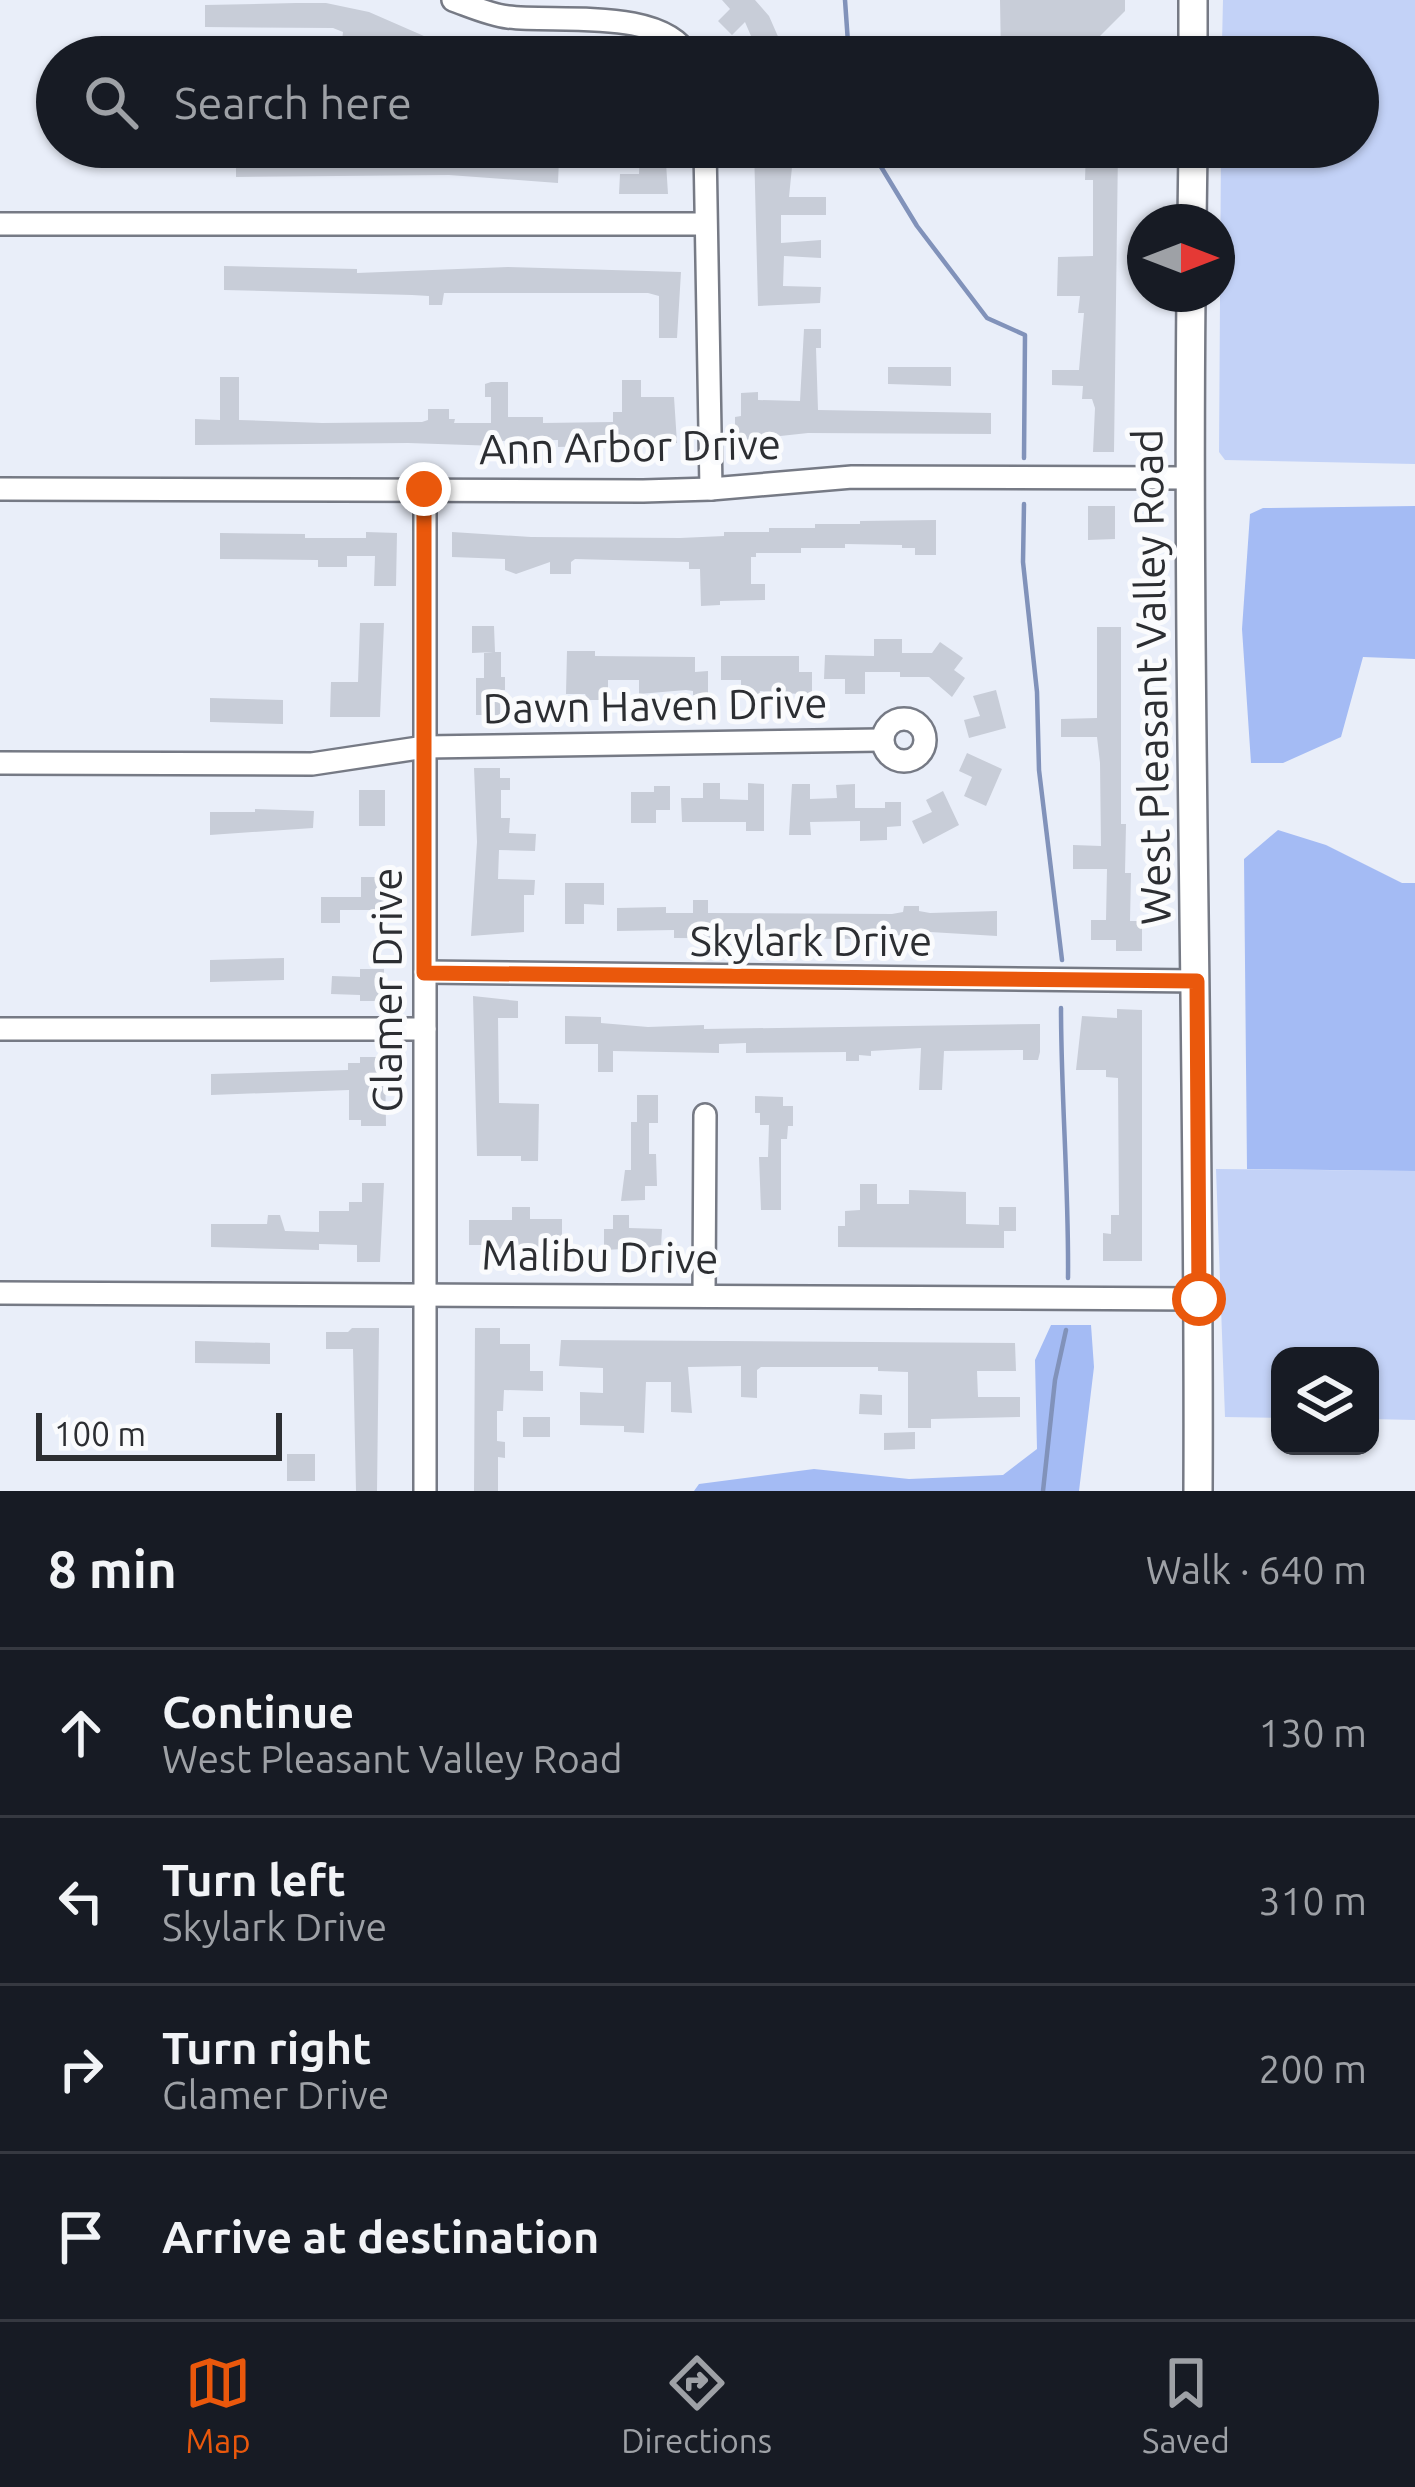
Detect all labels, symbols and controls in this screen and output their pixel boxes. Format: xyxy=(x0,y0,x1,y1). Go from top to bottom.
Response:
search box xyxy=(36,36,1379,168)
icon: search xyxy=(78,69,144,135)
text: Search here xyxy=(174,77,412,128)
north arrow xyxy=(1127,204,1235,312)
street label: Ann Arbor Drive xyxy=(479,420,781,472)
street label: West Pleasant Valley Road xyxy=(1123,429,1179,925)
route end xyxy=(397,462,451,516)
street label: Dawn Haven Drive xyxy=(482,678,828,732)
street label: Glamer Drive xyxy=(363,868,410,1112)
street label: Skylark Drive xyxy=(690,917,932,964)
street label: Malibu Drive xyxy=(481,1230,719,1282)
route start xyxy=(1172,1272,1226,1326)
map controls xyxy=(1271,1347,1379,1455)
button: layers xyxy=(1271,1347,1379,1455)
scale bar xyxy=(36,1407,282,1460)
text: 100 m xyxy=(54,1415,146,1452)
text: 8 min xyxy=(48,1540,177,1598)
text: Walk · 640 m xyxy=(1146,1548,1367,1591)
text: Continue xyxy=(162,1686,354,1737)
icon: ahead xyxy=(48,1700,114,1766)
text: 130 m xyxy=(1258,1711,1367,1754)
text: West Pleasant Valley Road xyxy=(162,1737,623,1780)
text: Turn left xyxy=(162,1854,346,1905)
icon: left xyxy=(48,1868,114,1934)
text: 310 m xyxy=(1258,1879,1367,1922)
text: Skylark Drive xyxy=(162,1905,387,1948)
text: Turn right xyxy=(162,2022,371,2073)
icon: right xyxy=(48,2036,114,2102)
text: 200 m xyxy=(1258,2047,1367,2090)
text: Glamer Drive xyxy=(162,2073,389,2116)
icon: arrive xyxy=(48,2204,114,2270)
text: Arrive at destination xyxy=(162,2211,599,2262)
tab: Map xyxy=(185,2350,251,2459)
tab: Directions xyxy=(621,2350,772,2459)
tab: Saved xyxy=(1142,2350,1230,2459)

